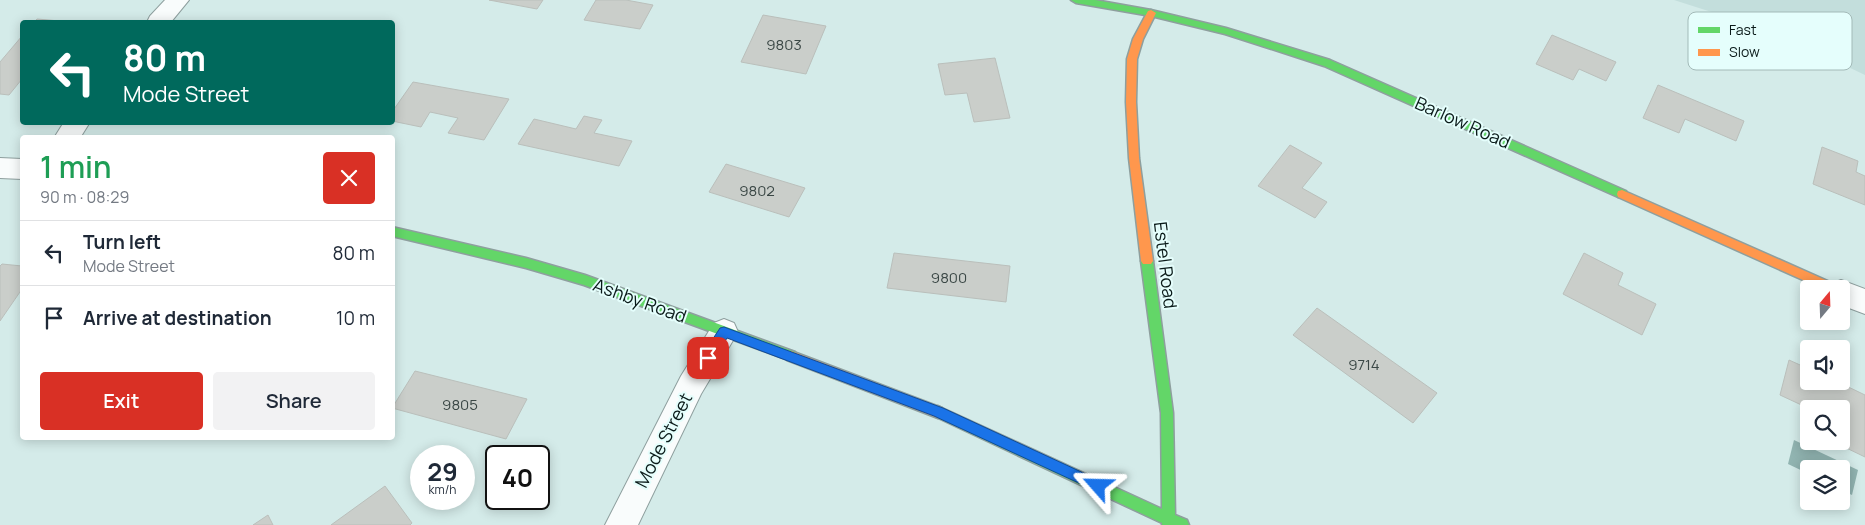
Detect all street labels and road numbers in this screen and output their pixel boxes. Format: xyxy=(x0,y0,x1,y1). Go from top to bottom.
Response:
street label: Barlow Road xyxy=(1411,90,1515,154)
street label: Estel Road xyxy=(1149,220,1183,310)
street label: Ashby Road xyxy=(590,272,690,328)
street label: Mode Street xyxy=(629,388,697,492)

